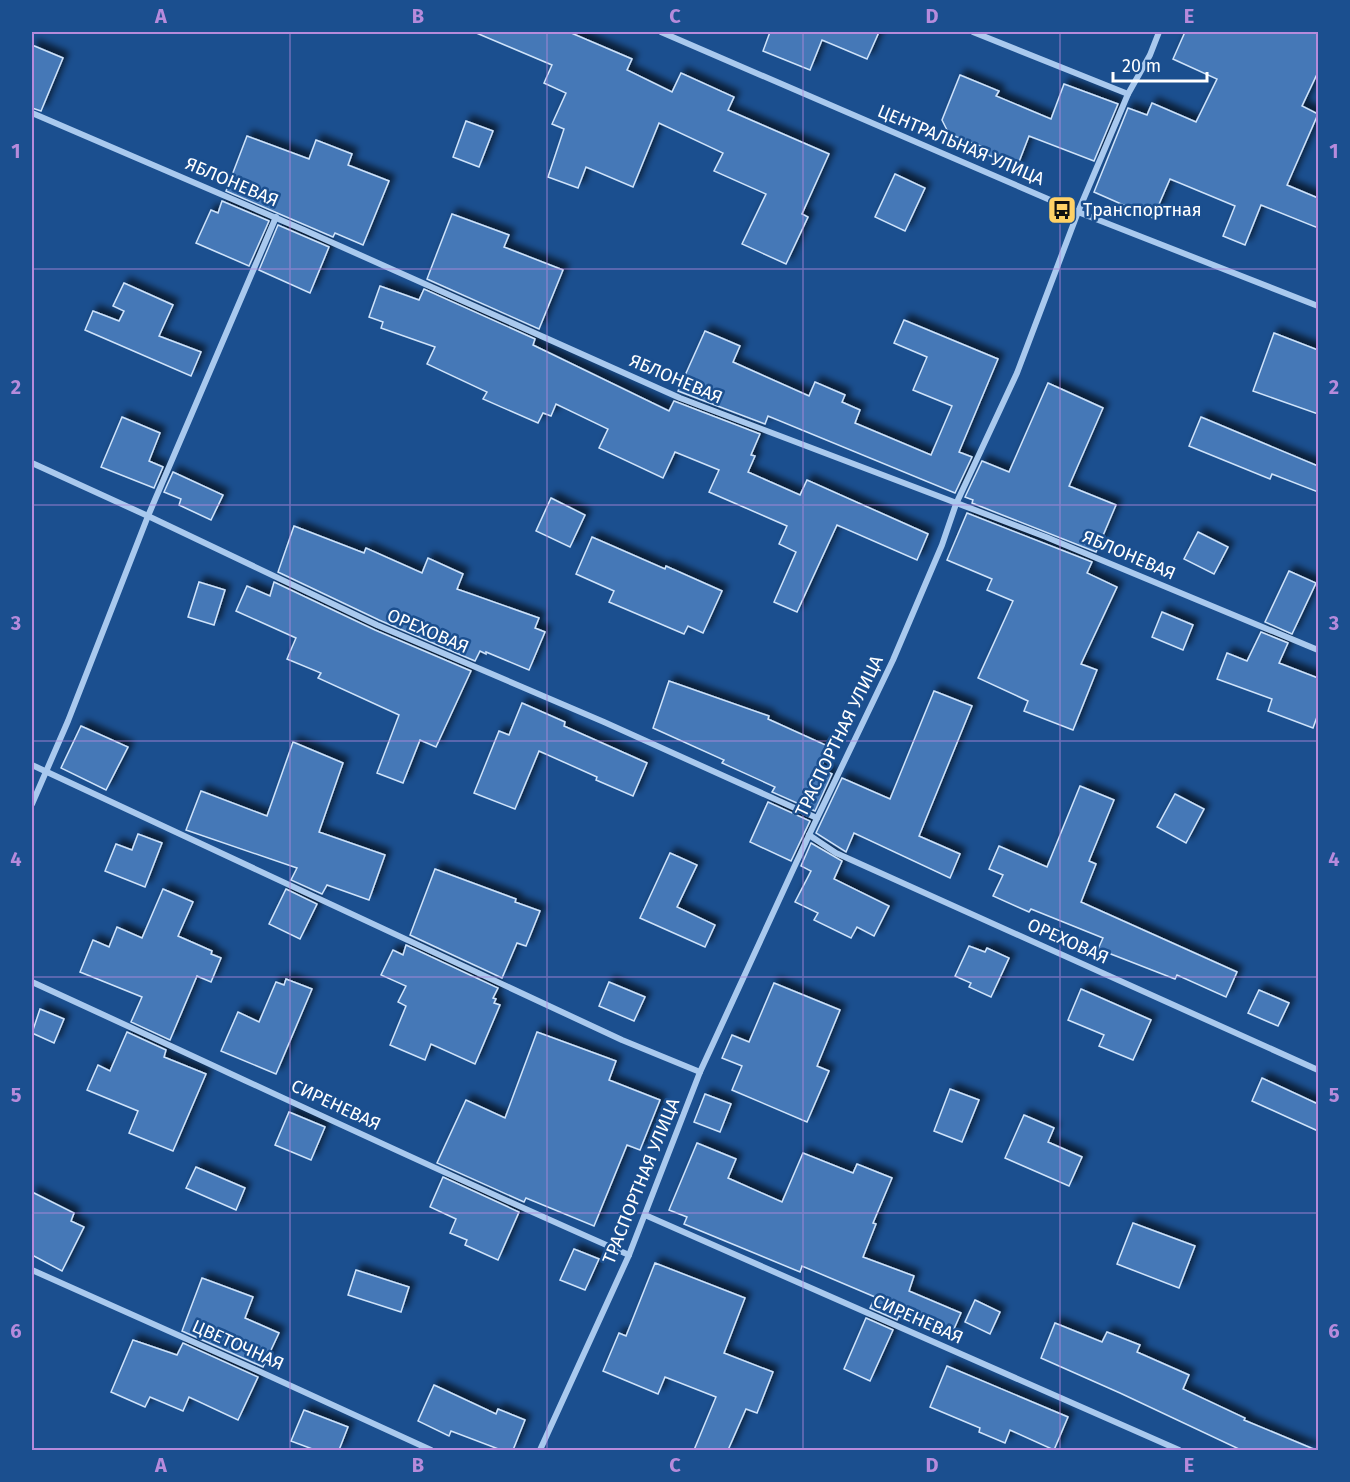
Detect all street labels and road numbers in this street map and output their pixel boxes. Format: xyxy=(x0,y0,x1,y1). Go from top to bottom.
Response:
street label: ЦЕНТРАЛЬНАЯ УЛИЦА xyxy=(874,100,1048,190)
street label: ЯБЛОНЕВАЯ xyxy=(182,152,282,212)
street label: ЯБЛОНЕВАЯ xyxy=(626,349,726,409)
street label: ЯБЛОНЕВАЯ xyxy=(1079,525,1179,585)
street label: ОРЕХОВАЯ xyxy=(384,604,472,658)
street label: ТРАСПОРТНАЯ УЛИЦА xyxy=(790,651,888,820)
street label: ОРЕХОВАЯ xyxy=(1024,913,1112,969)
street label: СИРЕНЕВАЯ xyxy=(288,1075,384,1135)
street label: ТРАСПОРТНАЯ УЛИЦА xyxy=(598,1094,685,1267)
street label: СИРЕНЕВАЯ xyxy=(869,1289,967,1349)
street label: ЦВЕТОЧНАЯ xyxy=(189,1315,287,1375)

